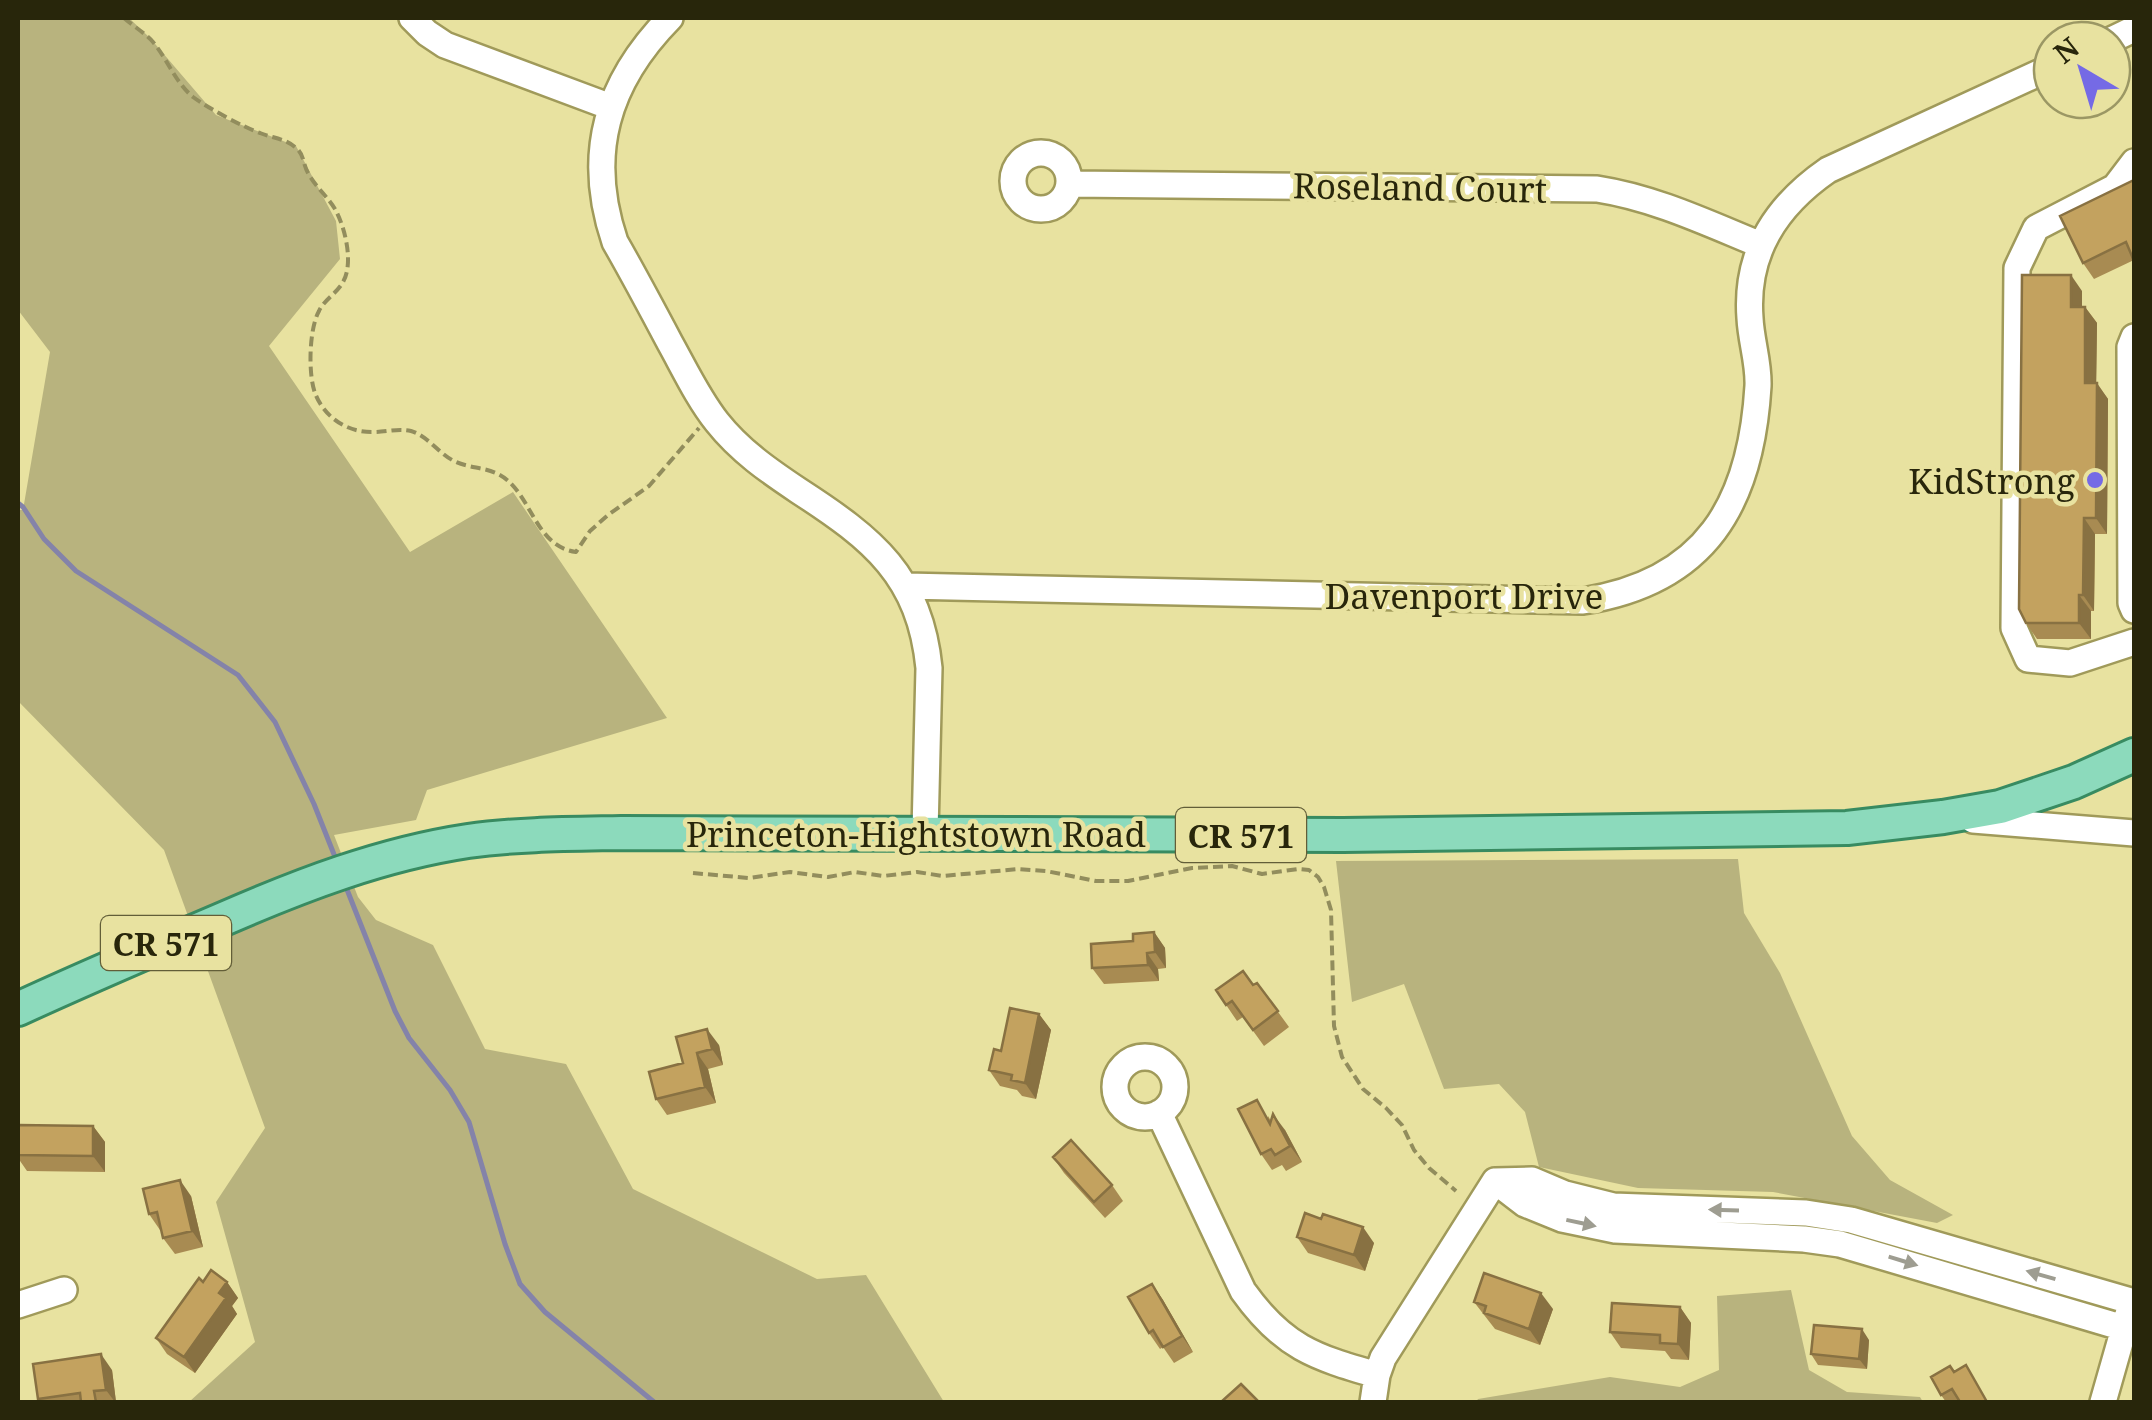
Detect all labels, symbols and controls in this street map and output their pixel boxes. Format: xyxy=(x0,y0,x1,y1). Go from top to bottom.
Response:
north arrow xyxy=(2032,20,2132,120)
text: N xyxy=(2046,28,2086,71)
street label: Roseland Court xyxy=(1293,161,1547,213)
place label: KidStrong xyxy=(1908,457,2075,504)
marker: KidStrong xyxy=(2084,469,2106,491)
street label: Davenport Drive xyxy=(1325,572,1603,619)
road number: CR 571 xyxy=(1176,808,1306,862)
street label: Princeton-Hightstown Road xyxy=(686,810,1146,857)
road number: CR 571 xyxy=(101,916,231,970)
one-way arrow xyxy=(1708,1201,1740,1217)
one-way arrow xyxy=(1566,1215,1597,1231)
one-way arrow xyxy=(1888,1254,1918,1269)
one-way arrow xyxy=(2025,1267,2056,1282)

